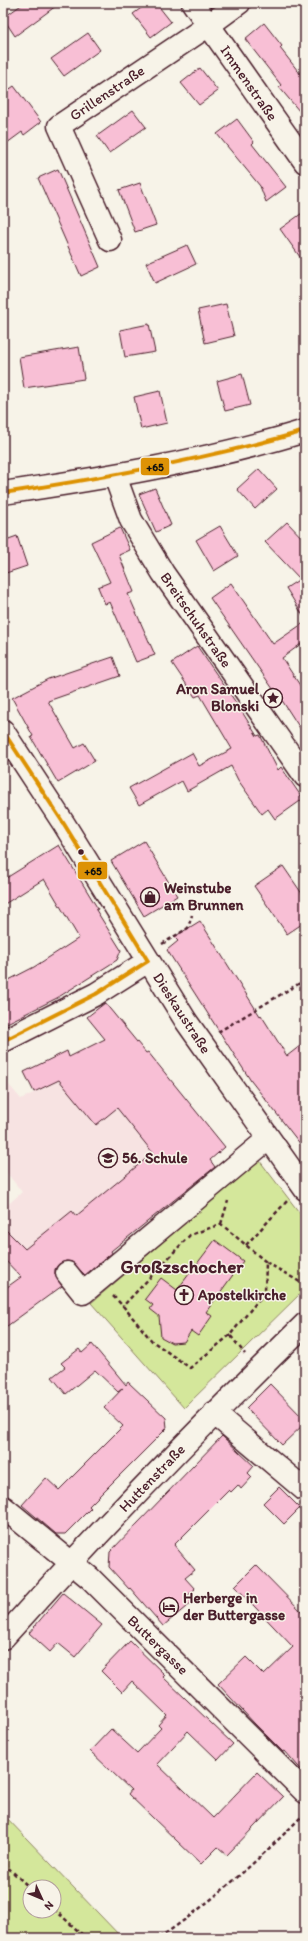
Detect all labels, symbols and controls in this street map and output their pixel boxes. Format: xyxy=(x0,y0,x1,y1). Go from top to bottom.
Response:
street label: Immenstraße xyxy=(216,42,282,124)
street label: Grillenstraße xyxy=(66,61,148,125)
line badge: +65 xyxy=(140,457,170,476)
text: +65 xyxy=(146,461,164,474)
street label: Breitschuhstraße xyxy=(156,569,236,671)
place label: Aron Samuel Blonski xyxy=(175,680,260,715)
place icon: Aron Samuel Blonski xyxy=(262,687,284,709)
unlabelled marker xyxy=(76,847,86,857)
line badge: +65 xyxy=(77,861,108,880)
text: +65 xyxy=(84,865,102,878)
place label: Weinstube am Brunnen xyxy=(164,879,245,914)
shop icon: Weinstube am Brunnen xyxy=(139,886,161,908)
street label: Dieskaustraße xyxy=(149,969,215,1057)
school or university icon: 56. Schule xyxy=(97,1147,119,1169)
place label: 56. Schule xyxy=(122,1149,188,1167)
district label: Großzschocher xyxy=(121,1255,244,1278)
church icon: Apostelkirche xyxy=(173,1284,195,1306)
place label: Apostelkirche xyxy=(197,1286,286,1305)
street label: Huttenstraße xyxy=(115,1440,189,1516)
place label: Herberge in der Buttergasse xyxy=(183,1589,285,1625)
hotel icon: Herberge in der Buttergasse xyxy=(158,1596,180,1618)
street label: Buttergasse xyxy=(124,1612,192,1678)
north arrow xyxy=(22,1879,62,1919)
text: N xyxy=(42,1898,56,1913)

